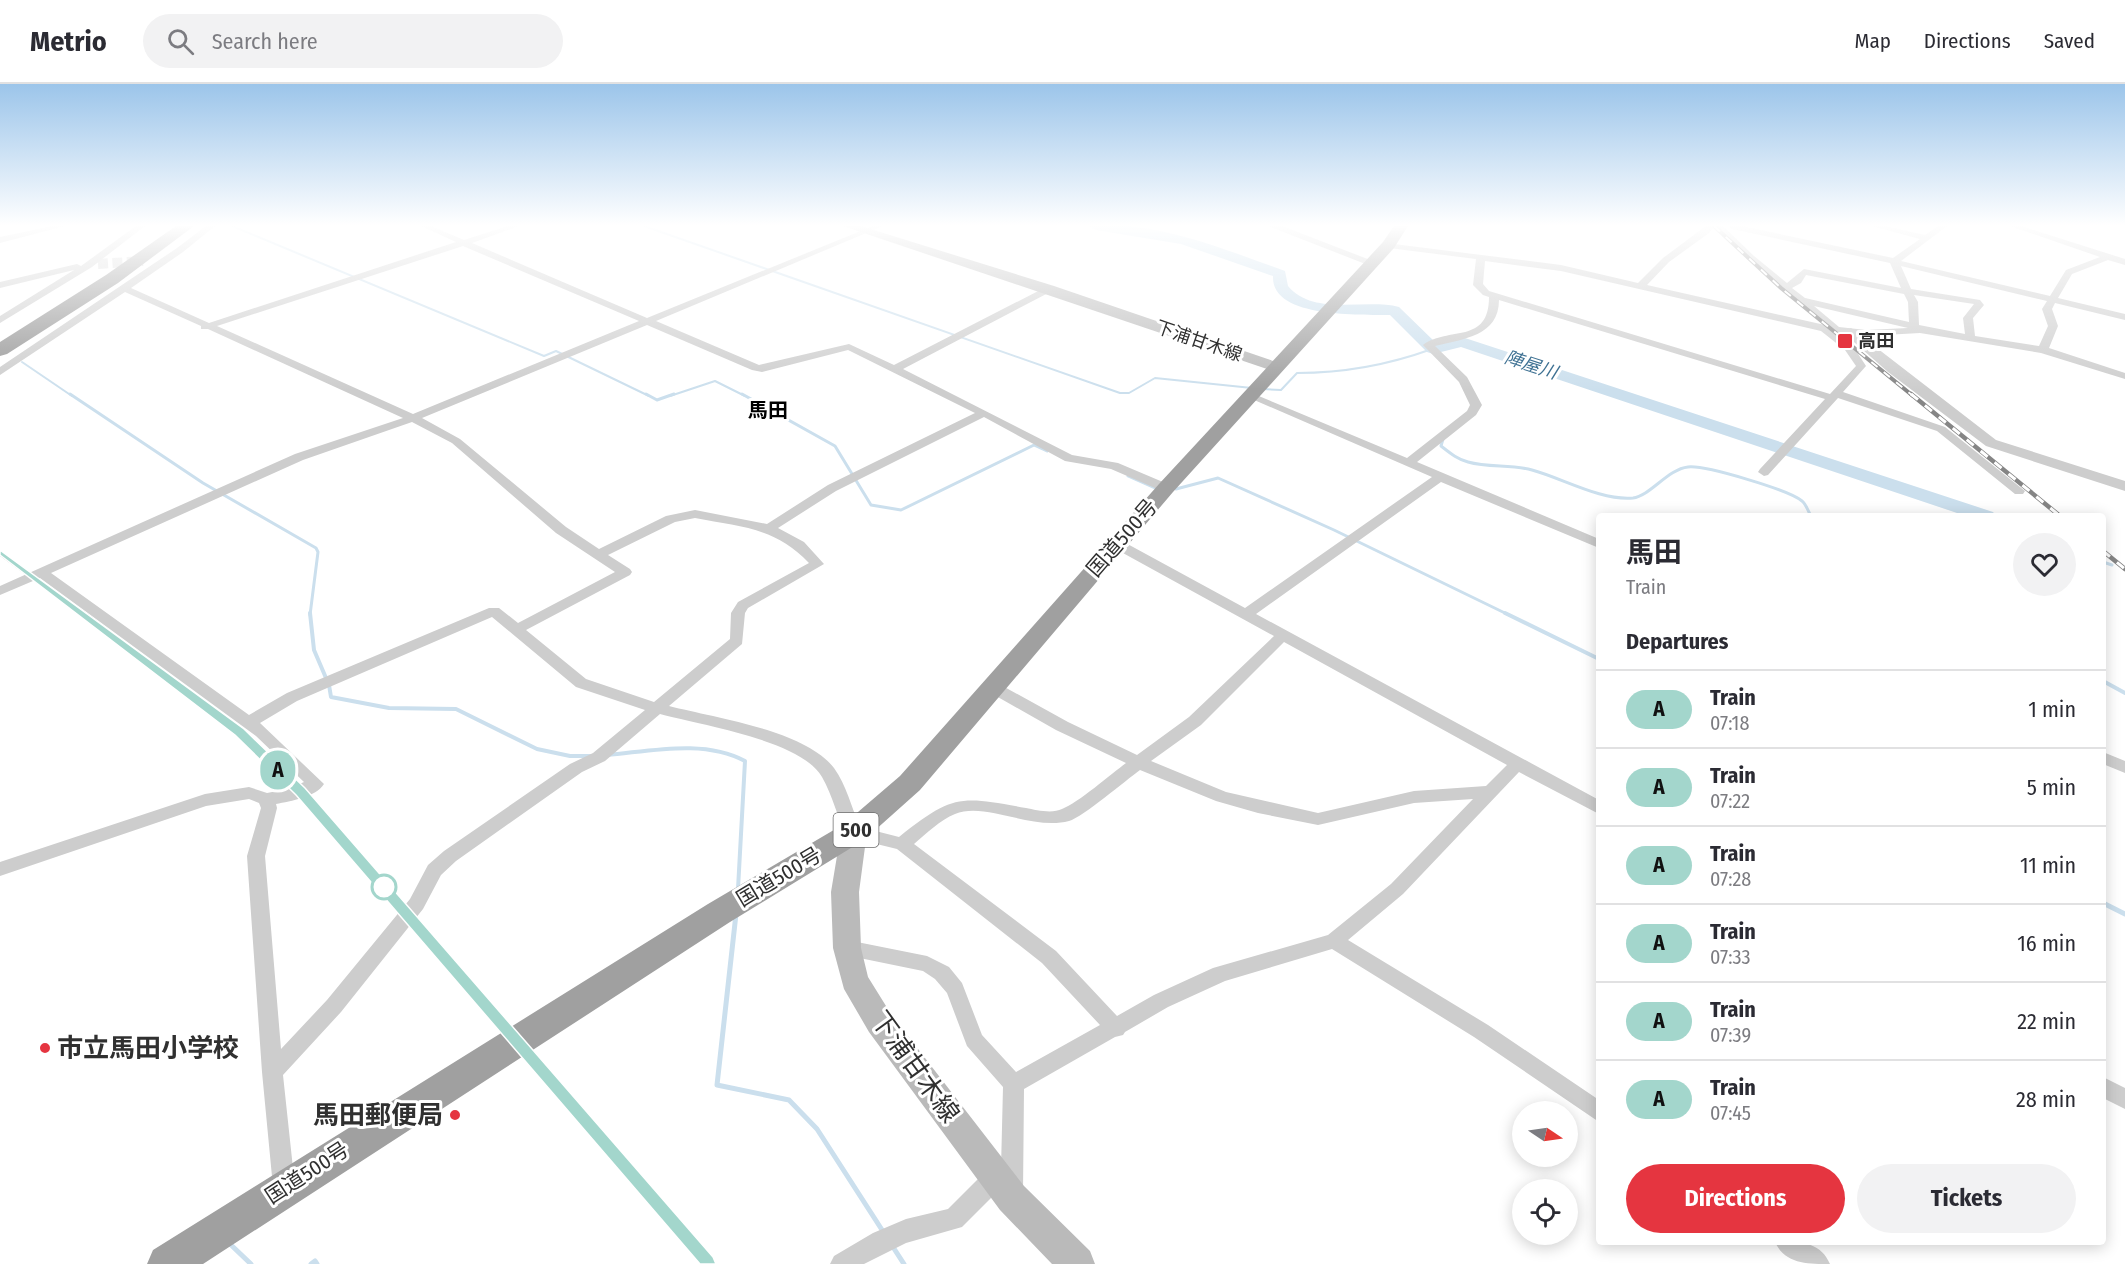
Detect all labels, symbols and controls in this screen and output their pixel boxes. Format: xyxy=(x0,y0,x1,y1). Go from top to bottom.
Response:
search box xyxy=(143,14,563,68)
text: Metrio xyxy=(30,25,107,58)
icon: search xyxy=(164,25,197,58)
text: Search here xyxy=(212,28,318,55)
text: Map xyxy=(1854,28,1891,54)
text: Directions xyxy=(1924,28,2011,54)
text: Saved xyxy=(2044,28,2095,54)
street label: 下浦甘木線 xyxy=(1153,316,1245,366)
place label: 高田 xyxy=(1858,330,1894,352)
marker: 高田 xyxy=(1836,332,1854,350)
water label: 陣屋川 xyxy=(1502,346,1562,384)
district label: 馬田 xyxy=(748,398,788,422)
street label: 国道500号 xyxy=(1081,494,1163,582)
button: heart xyxy=(2013,533,2076,596)
text: 馬田 xyxy=(1626,536,1682,569)
text: Train xyxy=(1626,575,1666,599)
text: Departures xyxy=(1626,628,1728,655)
text: Train xyxy=(1710,684,1756,711)
text: A xyxy=(1653,696,1665,722)
text: 1 min xyxy=(2028,696,2076,723)
text: 07:18 xyxy=(1710,711,1749,735)
line badge: A xyxy=(258,750,298,790)
text: A xyxy=(272,757,284,783)
text: Train xyxy=(1710,762,1756,789)
text: A xyxy=(1653,774,1665,800)
text: 5 min xyxy=(2027,774,2076,801)
text: 07:22 xyxy=(1710,789,1750,813)
road number: 500 xyxy=(834,813,878,847)
text: Train xyxy=(1710,840,1756,867)
street label: 国道500号 xyxy=(732,842,826,912)
text: A xyxy=(1653,852,1665,878)
text: 11 min xyxy=(2020,852,2076,879)
text: 07:28 xyxy=(1710,867,1751,891)
unlabelled marker xyxy=(371,874,397,900)
text: Train xyxy=(1710,918,1756,945)
text: A xyxy=(1653,930,1665,956)
text: 16 min xyxy=(2017,930,2076,957)
text: 07:33 xyxy=(1710,945,1751,969)
text: Train xyxy=(1710,996,1756,1023)
street label: 下浦甘木線 xyxy=(864,1005,966,1129)
text: A xyxy=(1653,1008,1665,1034)
text: 22 min xyxy=(2017,1008,2076,1035)
text: 07:39 xyxy=(1710,1023,1751,1047)
place label: 市立馬田小学校 xyxy=(57,1033,239,1064)
marker: 市立馬田小学校 xyxy=(38,1041,52,1055)
text: Train xyxy=(1710,1074,1756,1101)
text: A xyxy=(1653,1086,1665,1112)
text: 28 min xyxy=(2016,1086,2076,1113)
place label: 馬田郵便局 xyxy=(313,1100,443,1131)
north arrow xyxy=(1512,1101,1578,1167)
map controls xyxy=(1512,1101,1578,1245)
text: 07:45 xyxy=(1710,1101,1751,1125)
marker: 馬田郵便局 xyxy=(448,1108,462,1122)
street label: 国道500号 xyxy=(260,1136,354,1210)
button: Directions xyxy=(1626,1164,1845,1233)
button: Tickets xyxy=(1857,1164,2076,1233)
button: locate xyxy=(1512,1179,1578,1245)

